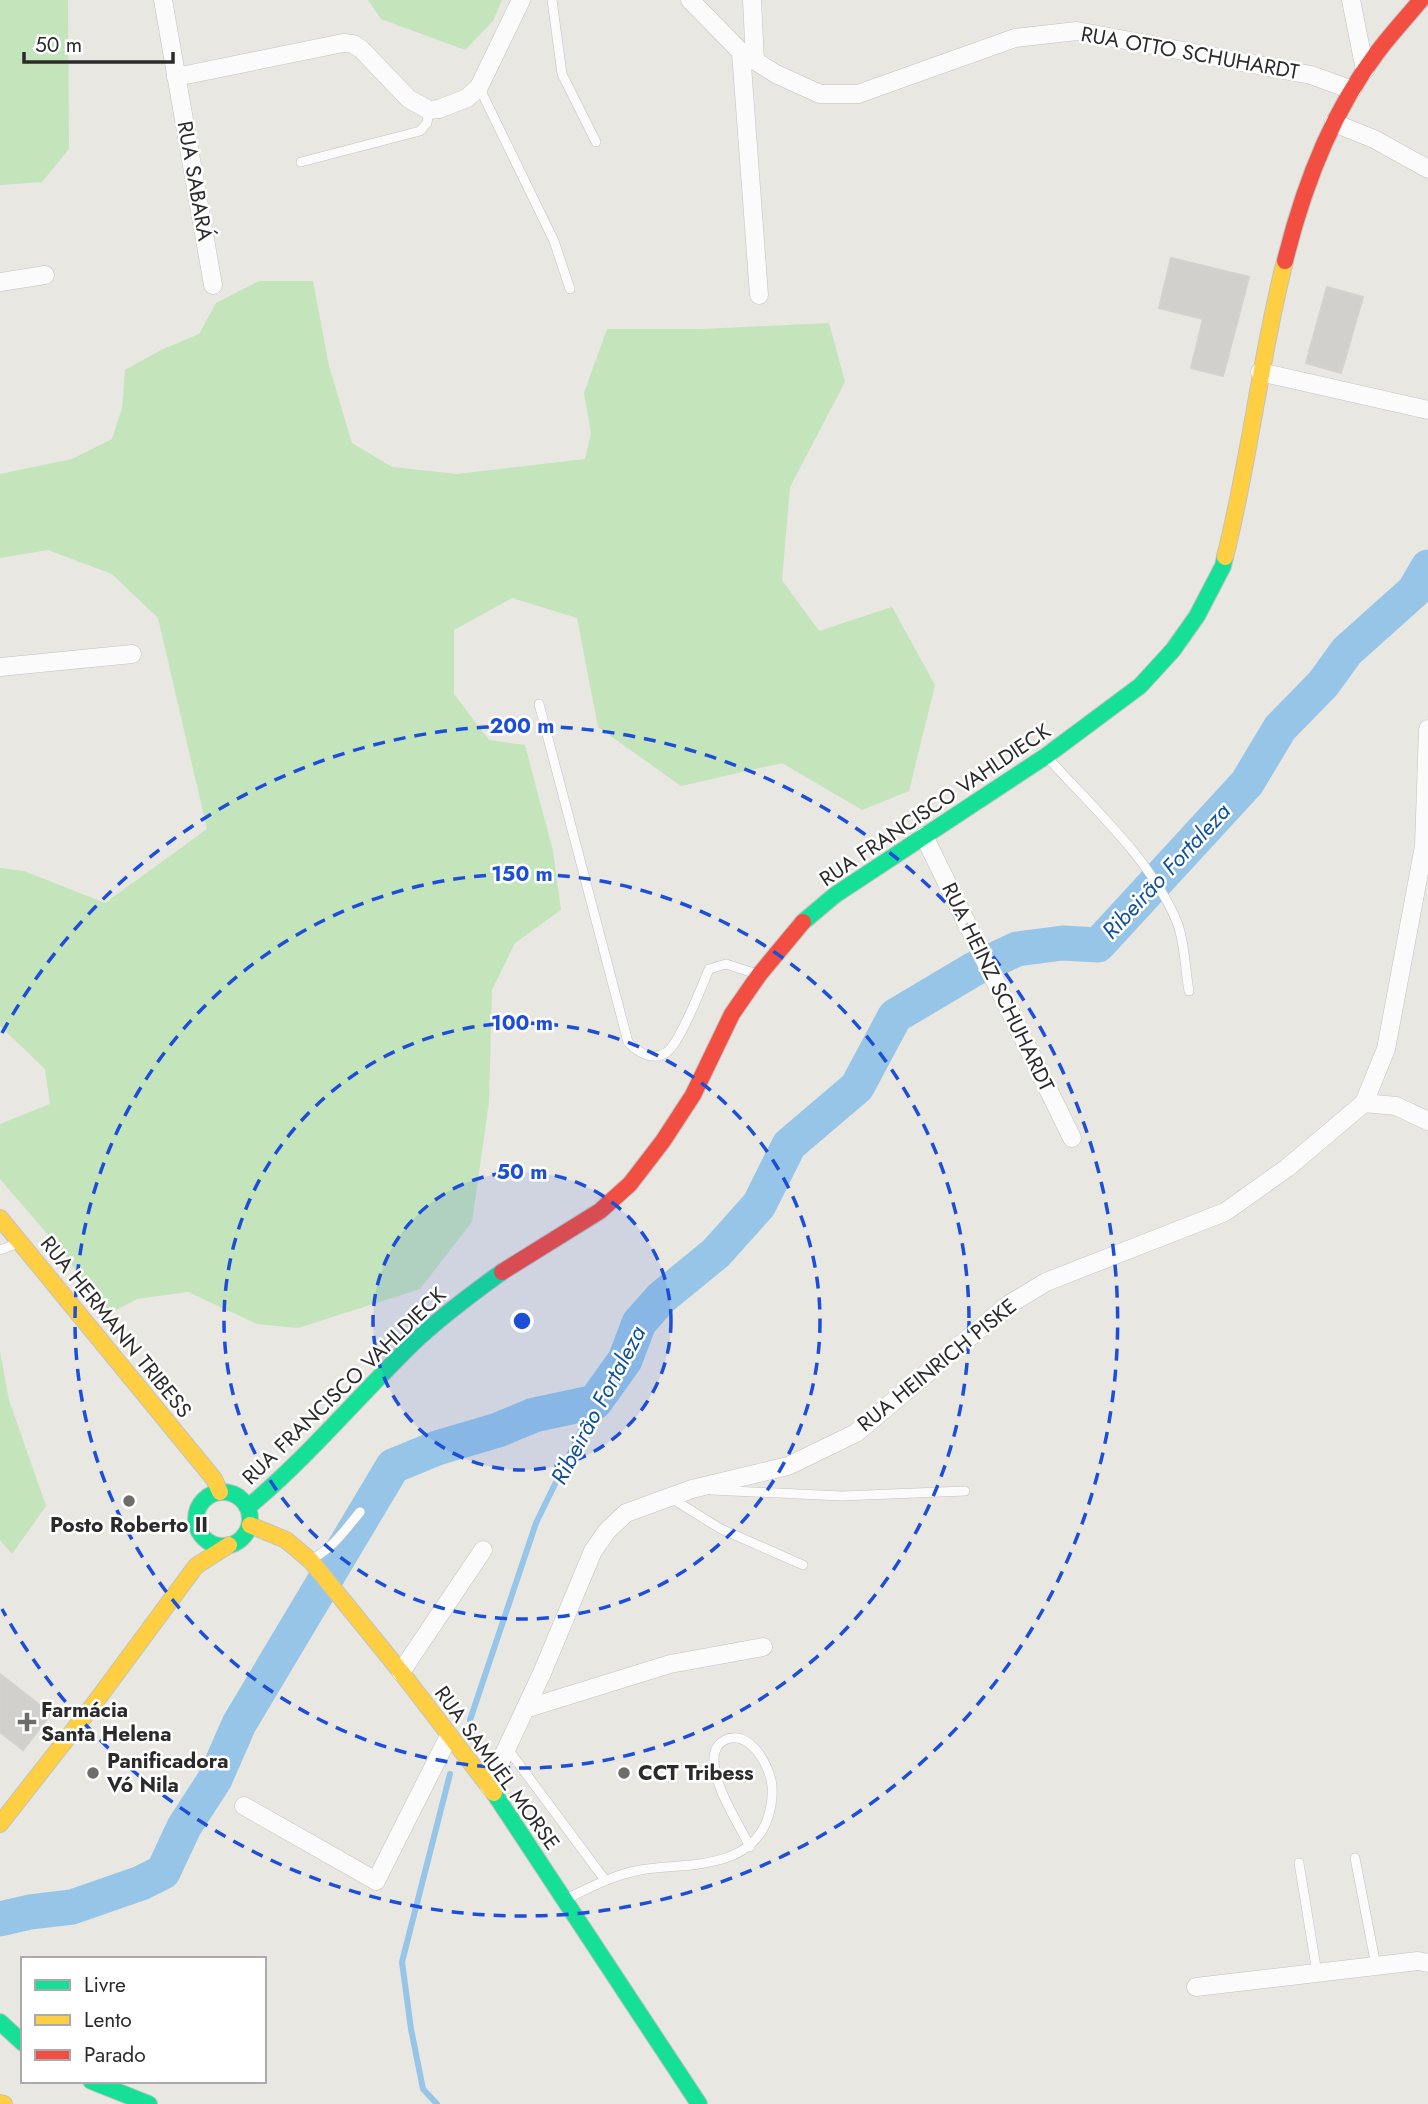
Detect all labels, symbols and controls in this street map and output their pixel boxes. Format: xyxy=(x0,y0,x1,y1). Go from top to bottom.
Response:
street label: RUA OTTO SCHUHARDT xyxy=(1079,19,1302,87)
scale bar xyxy=(24,21,173,65)
text: 50 m xyxy=(35,30,82,60)
street label: RUA SABARÁ xyxy=(170,119,220,243)
text: 200 m xyxy=(489,711,555,741)
street label: RUA FRANCISCO VAHLDIECK xyxy=(813,716,1057,894)
water label: Ribeirão Fortaleza xyxy=(1094,795,1238,947)
text: 150 m xyxy=(491,859,553,889)
street label: RUA HEINZ SCHUHARDT xyxy=(934,878,1062,1097)
text: 100 m xyxy=(491,1008,553,1038)
text: 50 m xyxy=(497,1157,547,1187)
street label: RUA HERMANN TRIBESS xyxy=(33,1230,199,1424)
street label: RUA FRANCISCO VAHLDIECK xyxy=(235,1280,453,1492)
street label: RUA HEINRICH PISKE xyxy=(851,1291,1023,1439)
centre of rings xyxy=(510,1309,534,1333)
water label: Ribeirão Fortaleza xyxy=(542,1319,654,1490)
marker: Posto Roberto II xyxy=(121,1493,137,1509)
place label: Posto Roberto II xyxy=(50,1510,208,1540)
street label: RUA SAMUEL MORSE xyxy=(427,1680,567,1856)
place label: Farmácia Santa Helena xyxy=(41,1695,171,1749)
marker: Farmácia Santa Helena xyxy=(19,1714,35,1730)
place label: Panificadora Vó Nila xyxy=(106,1746,229,1800)
place label: CCT Tribess xyxy=(638,1758,754,1788)
marker: Panificadora Vó Nila xyxy=(85,1765,101,1781)
marker: CCT Tribess xyxy=(616,1765,632,1781)
legend xyxy=(21,1957,266,2083)
text: Livre xyxy=(84,1970,126,2000)
text: Lento xyxy=(84,2005,132,2035)
text: Parado xyxy=(84,2040,146,2070)

